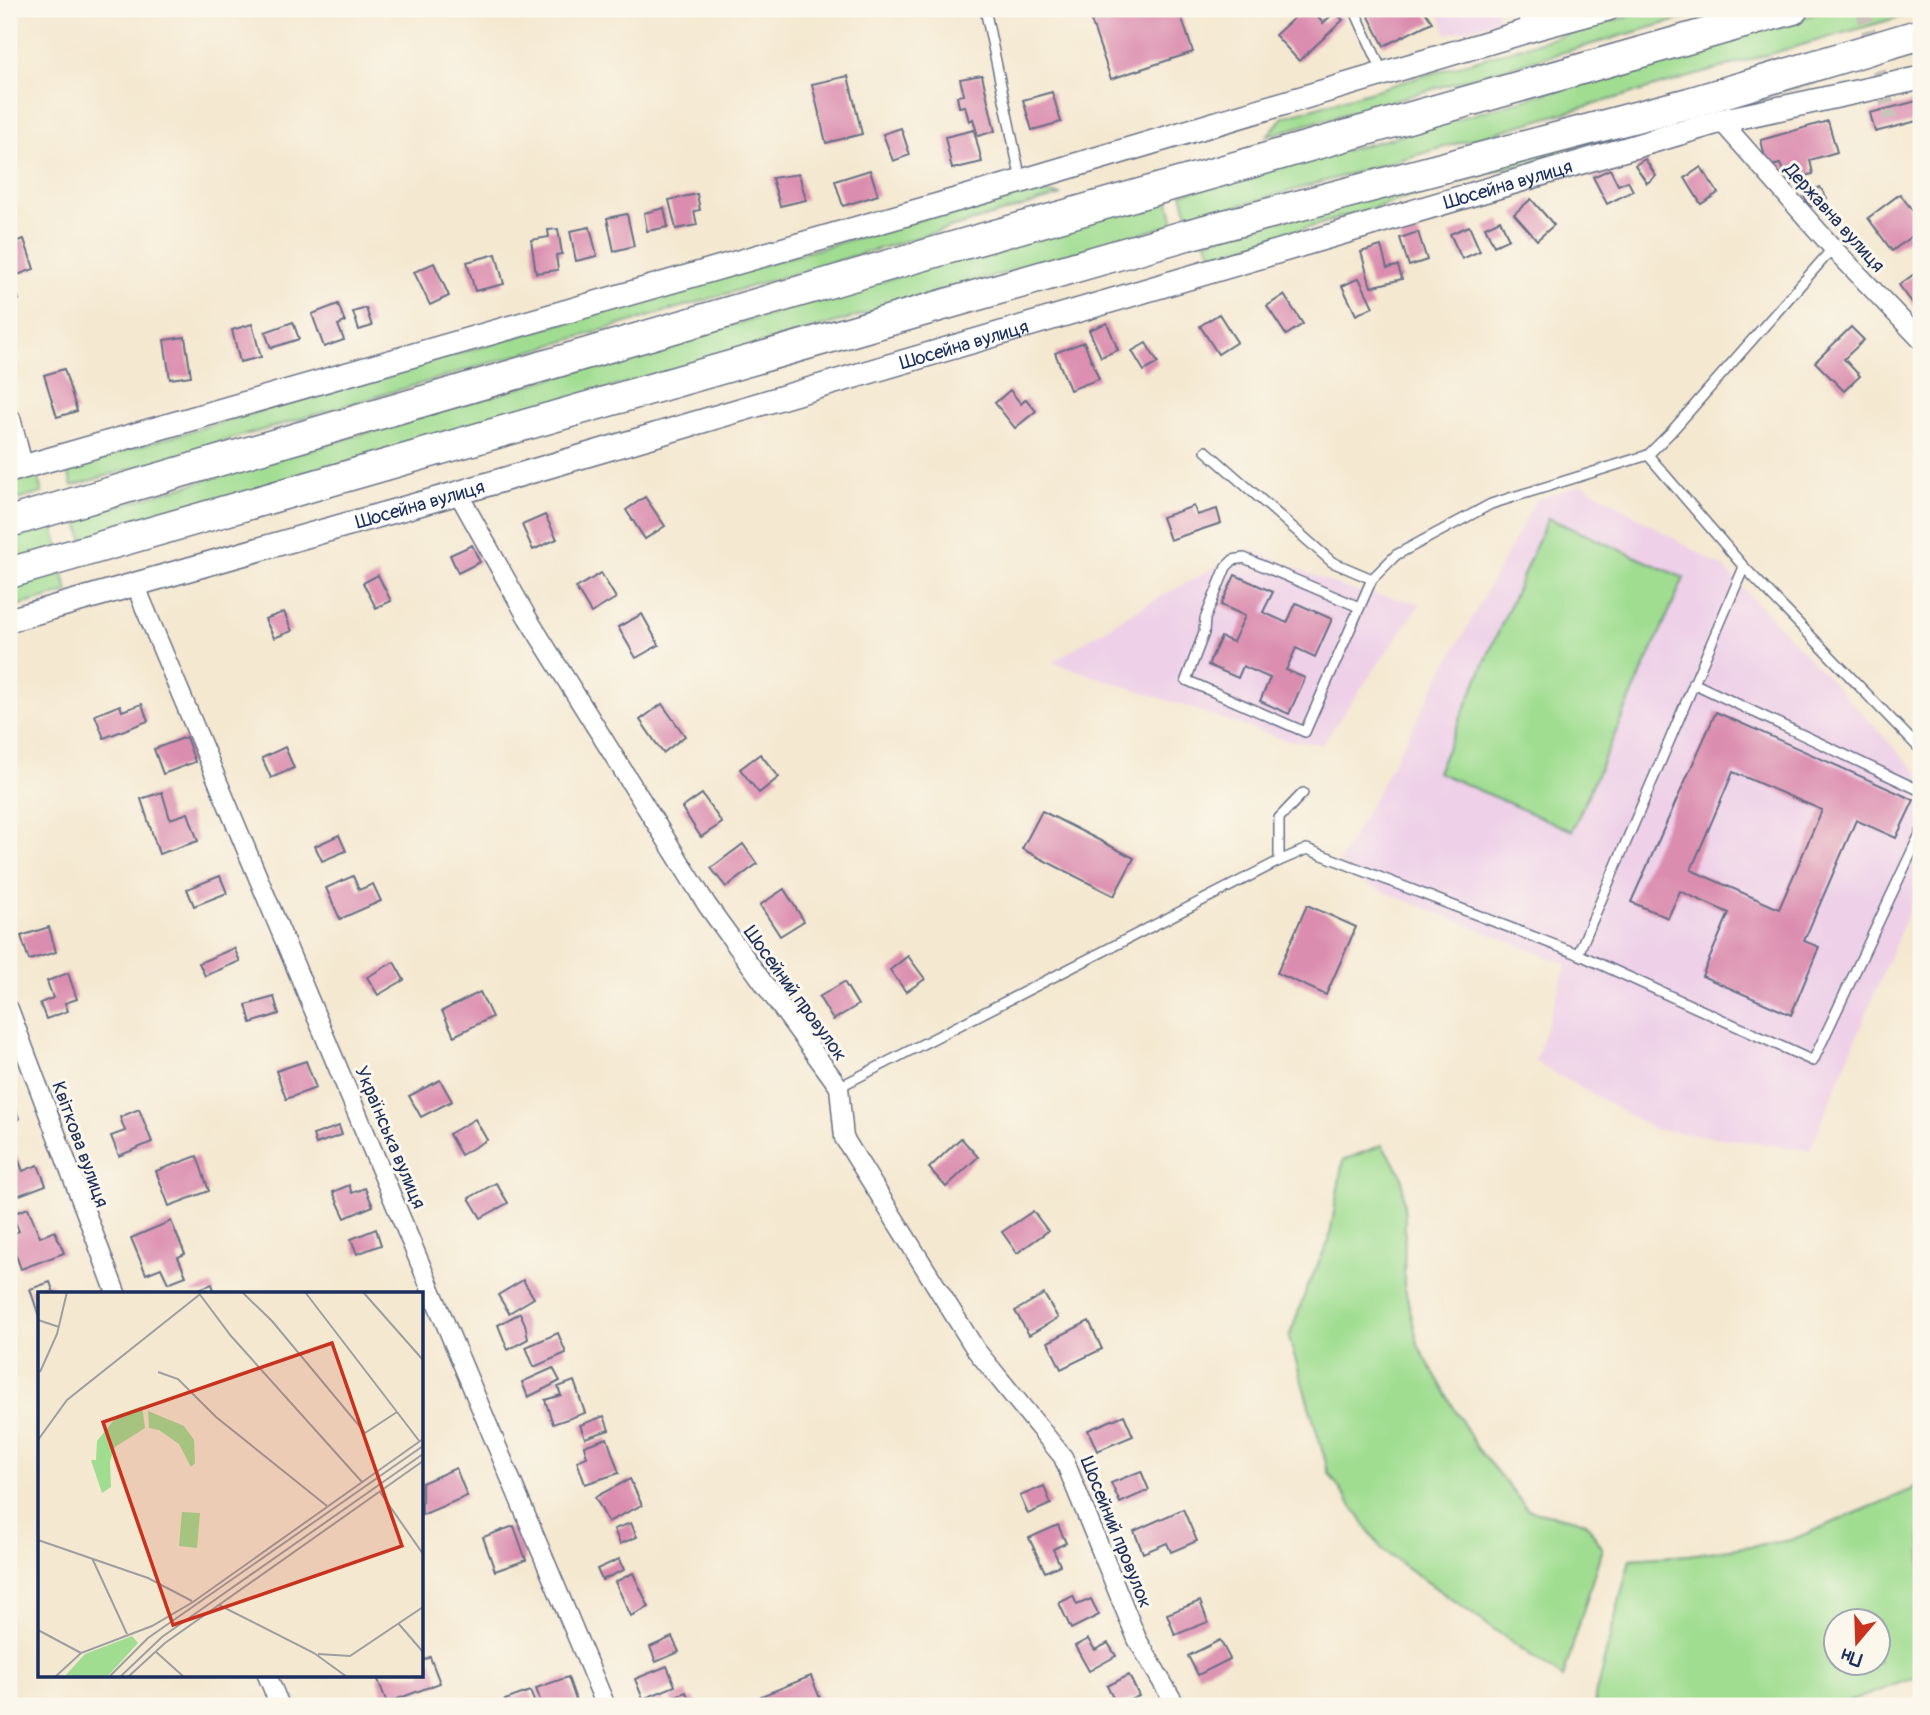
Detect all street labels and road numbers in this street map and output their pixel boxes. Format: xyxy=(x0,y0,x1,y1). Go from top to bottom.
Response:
street label: Шосейна вулиця xyxy=(1441,154,1575,215)
street label: Державна вулиця xyxy=(1778,157,1890,277)
street label: Шосейна вулиця xyxy=(897,315,1032,375)
street label: Шосейна вулиця xyxy=(353,475,488,534)
street label: Шосейний провулок xyxy=(738,921,852,1066)
street label: Українська вулиця xyxy=(349,1062,431,1212)
street label: Квіткова вулиця xyxy=(46,1078,114,1211)
street label: Шосейний провулок xyxy=(1075,1453,1157,1612)

